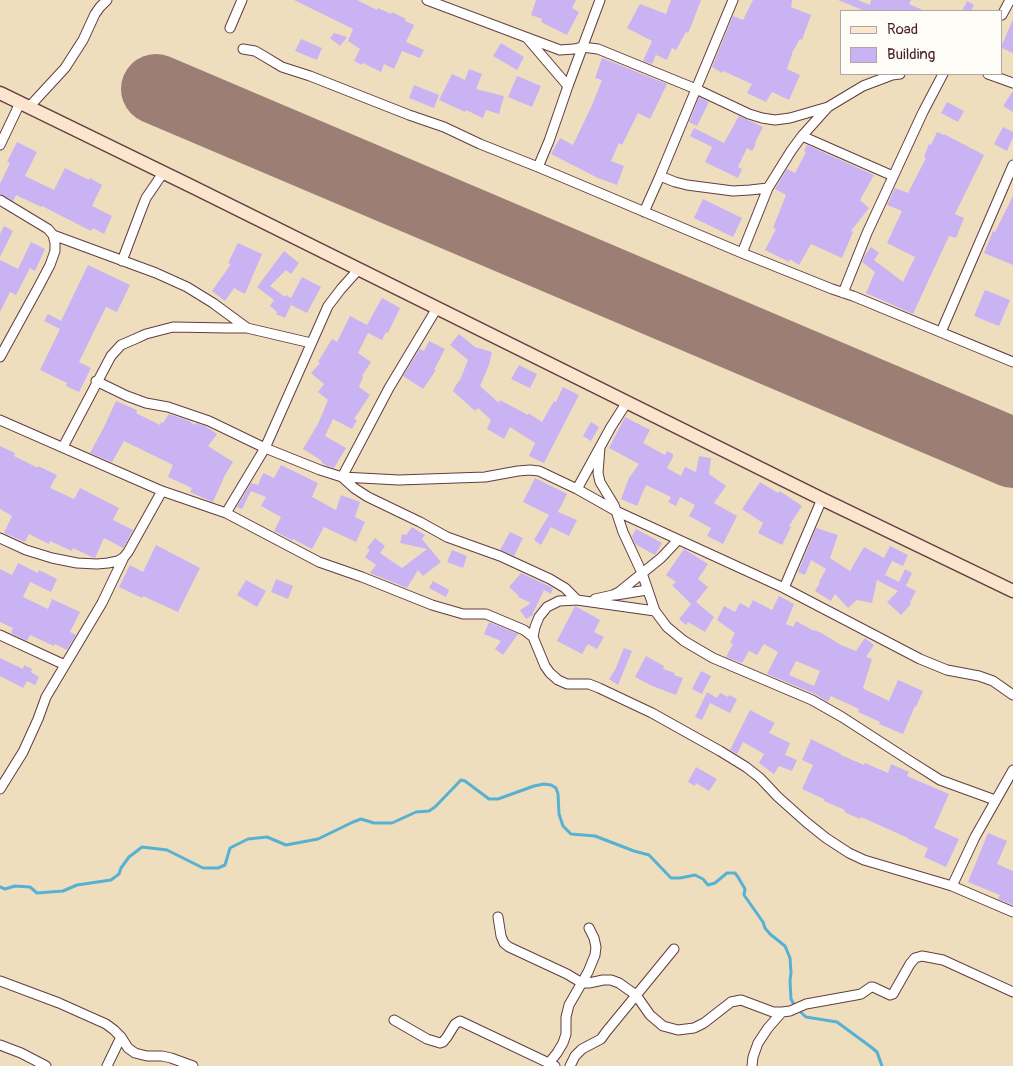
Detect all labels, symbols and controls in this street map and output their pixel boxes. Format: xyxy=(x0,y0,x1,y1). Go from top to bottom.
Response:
legend xyxy=(840,10,1003,75)
text: Road xyxy=(887,20,918,39)
text: Building xyxy=(887,45,935,64)

